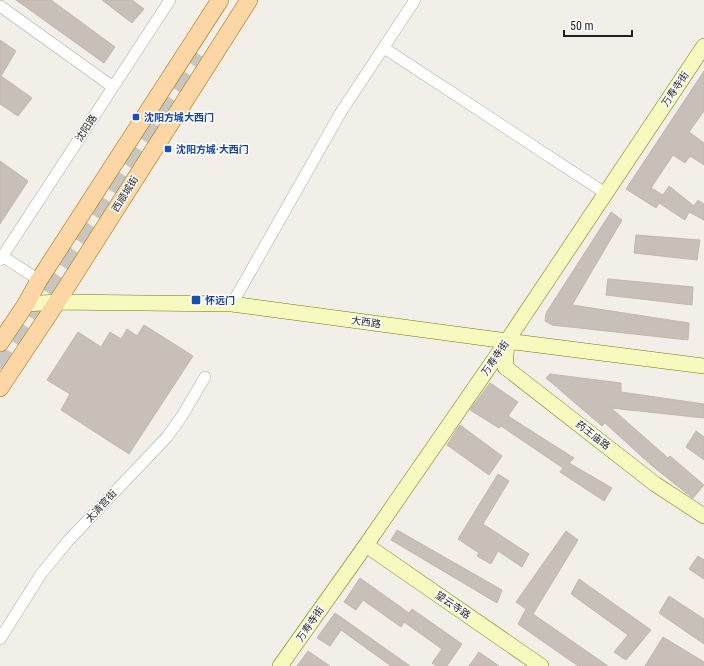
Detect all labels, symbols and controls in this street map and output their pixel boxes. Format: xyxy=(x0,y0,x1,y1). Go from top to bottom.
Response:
scale bar xyxy=(564,12,632,38)
text: 50 m xyxy=(570,19,594,33)
street label: 万寿寺街 xyxy=(659,69,691,109)
place label: 沈阳方城大西门 xyxy=(144,111,214,123)
street label: 沈阳路 xyxy=(73,112,99,144)
marker: 沈阳方城大西门 xyxy=(131,112,141,122)
place label: 沈阳方城·大西门 xyxy=(176,143,249,155)
marker: 沈阳方城·大西门 xyxy=(163,144,173,154)
street label: 西顺城街 xyxy=(110,174,140,214)
marker: 怀远门 xyxy=(190,294,202,306)
place label: 怀远门 xyxy=(205,295,235,306)
street label: 大西路 xyxy=(350,314,382,330)
street label: 万寿寺街 xyxy=(479,338,511,378)
street label: 药王庙路 xyxy=(574,418,612,452)
street label: 太清宫街 xyxy=(83,488,119,524)
street label: 望云寺路 xyxy=(433,589,473,621)
street label: 万寿寺街 xyxy=(294,604,326,644)

